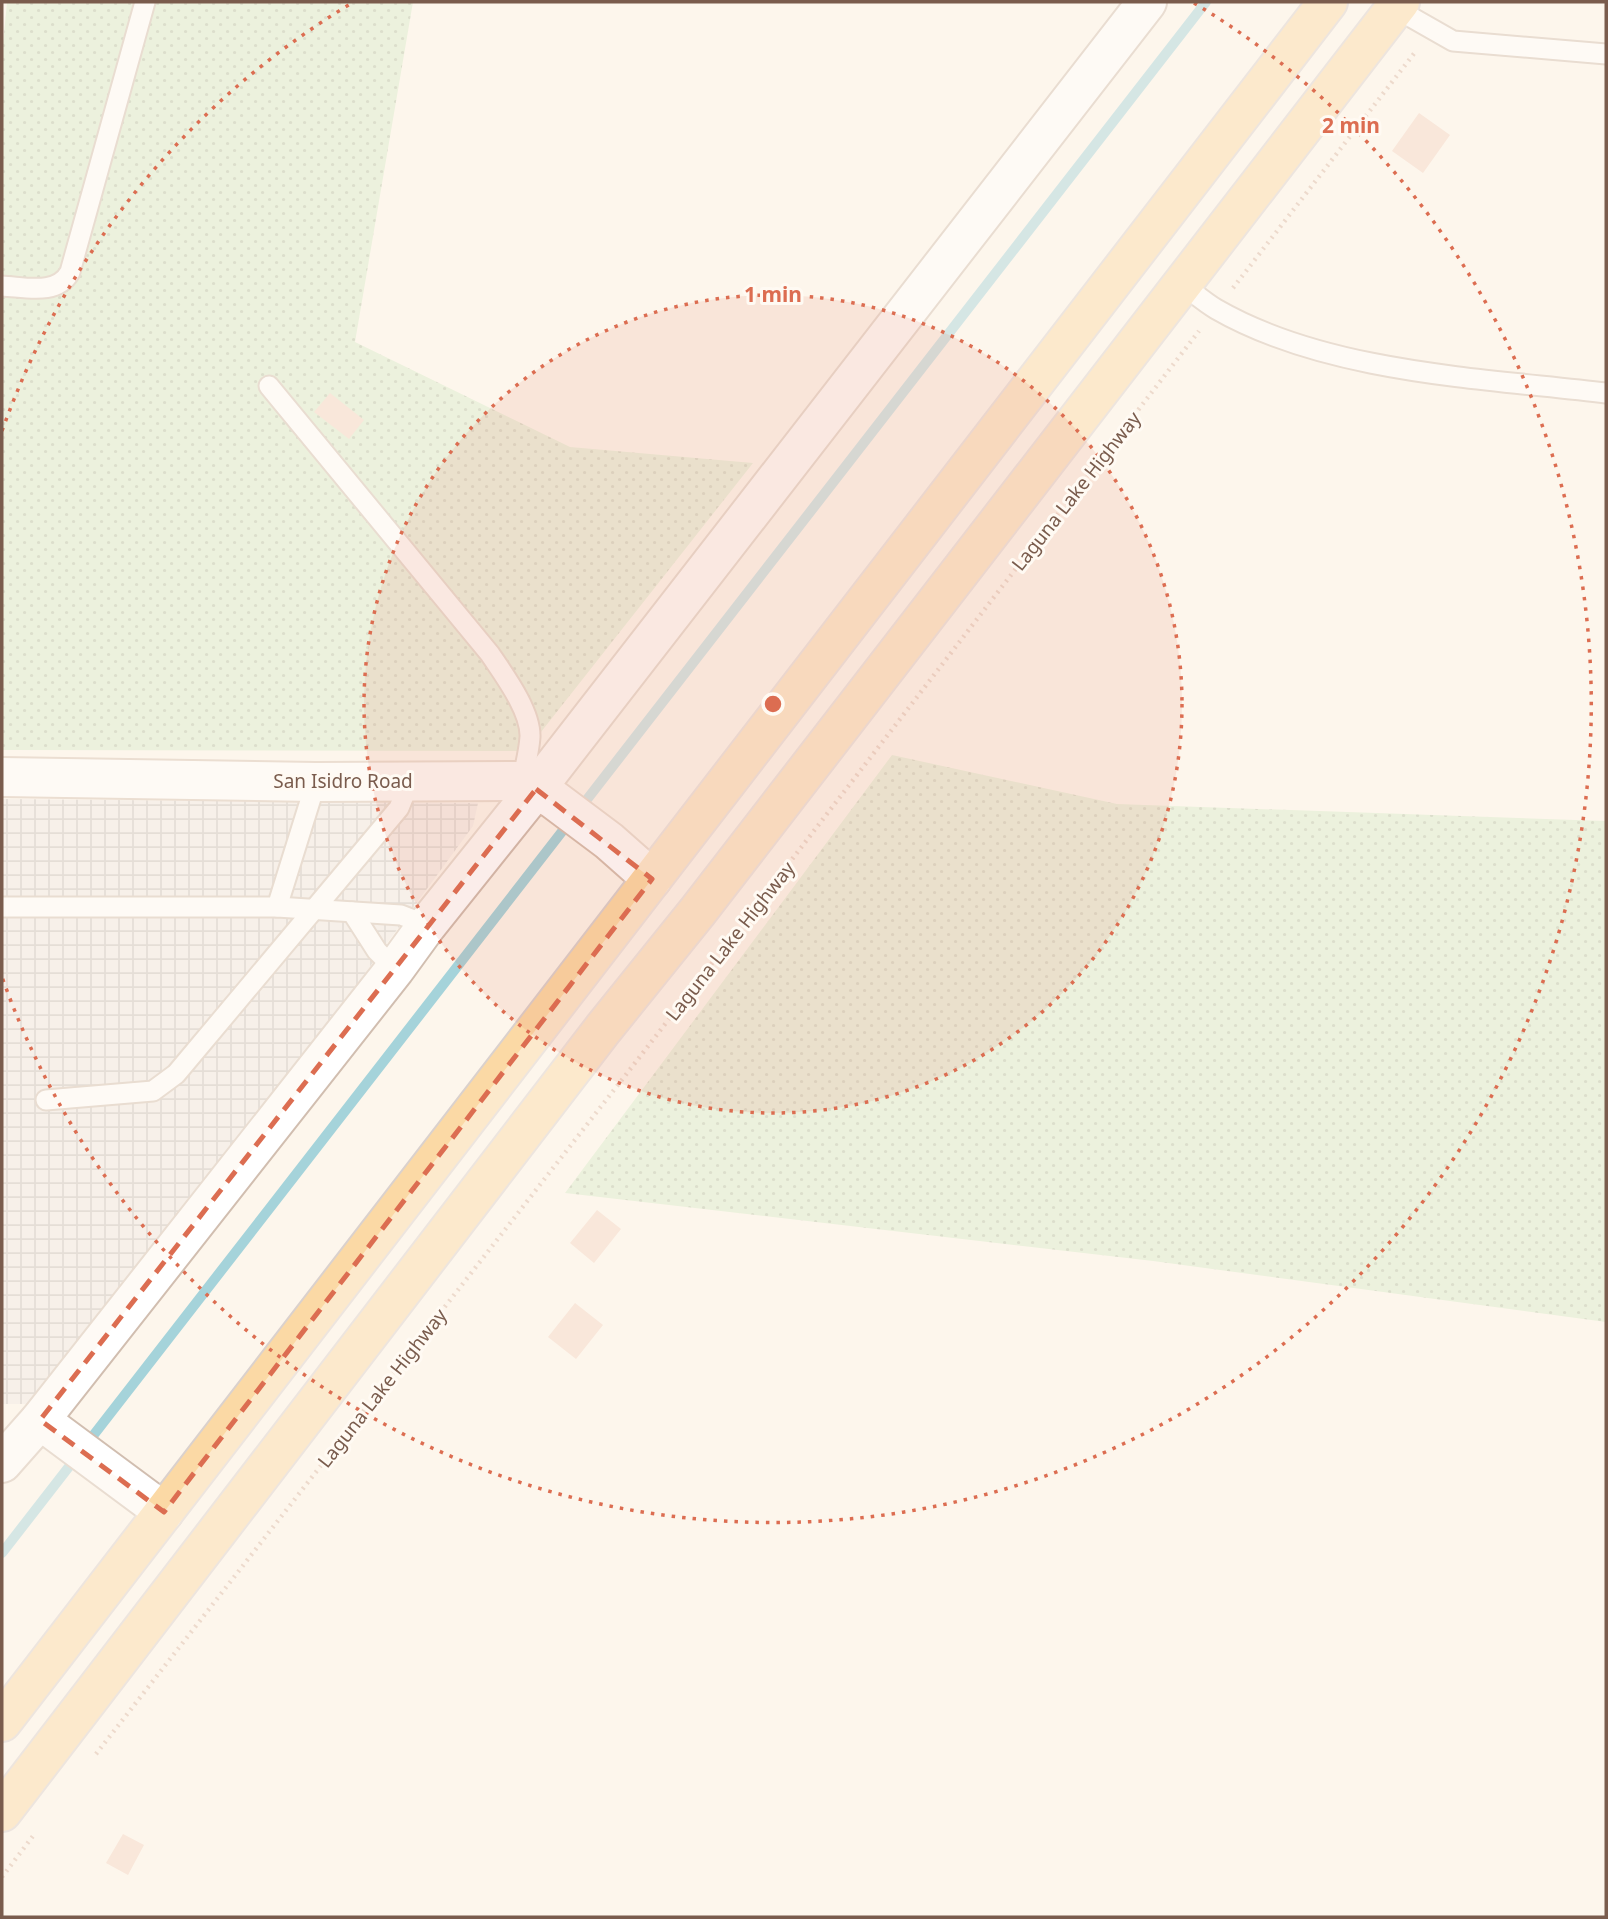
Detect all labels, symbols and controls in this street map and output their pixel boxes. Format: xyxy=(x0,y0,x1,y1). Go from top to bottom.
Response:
text: 2 min xyxy=(1322,111,1380,139)
text: 1 min xyxy=(744,280,802,308)
street label: Laguna Lake Highway xyxy=(1006,406,1147,576)
centre of rings xyxy=(761,692,785,716)
street label: San Isidro Road xyxy=(273,768,413,794)
street label: Laguna Lake Highway xyxy=(660,856,801,1026)
street label: Laguna Lake Highway xyxy=(312,1303,453,1473)

